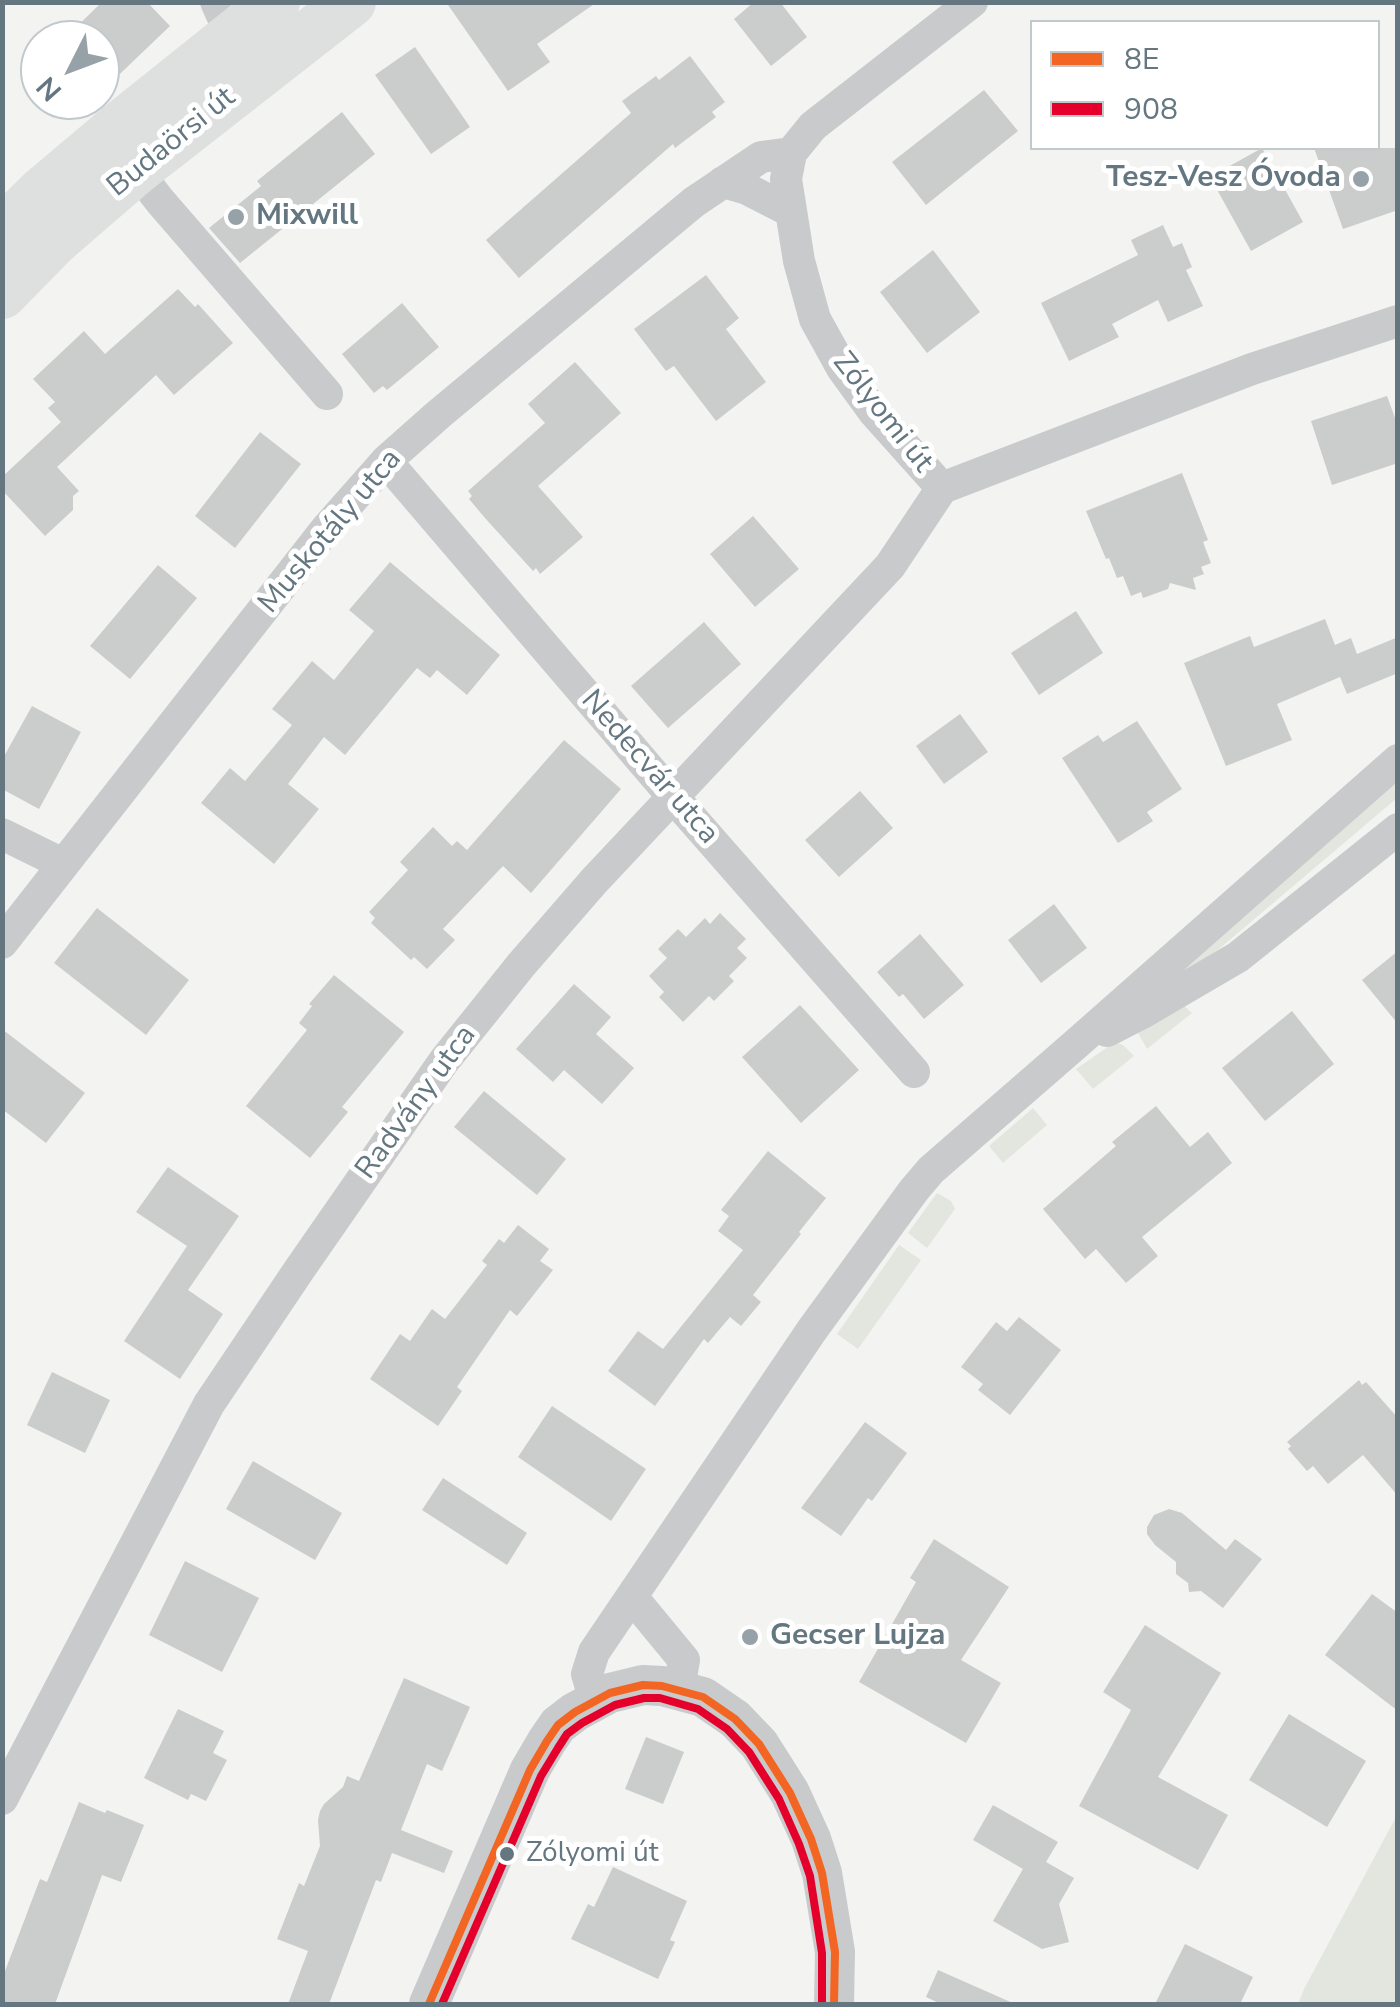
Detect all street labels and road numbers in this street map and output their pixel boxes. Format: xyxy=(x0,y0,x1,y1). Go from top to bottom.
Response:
street label: Budaörsi út xyxy=(101,80,243,206)
street label: Zólyomi út xyxy=(824,346,940,480)
street label: Muskotály utca xyxy=(252,443,410,621)
street label: Nedecvár utca xyxy=(572,684,726,852)
street label: Radvány utca xyxy=(349,1019,485,1187)

